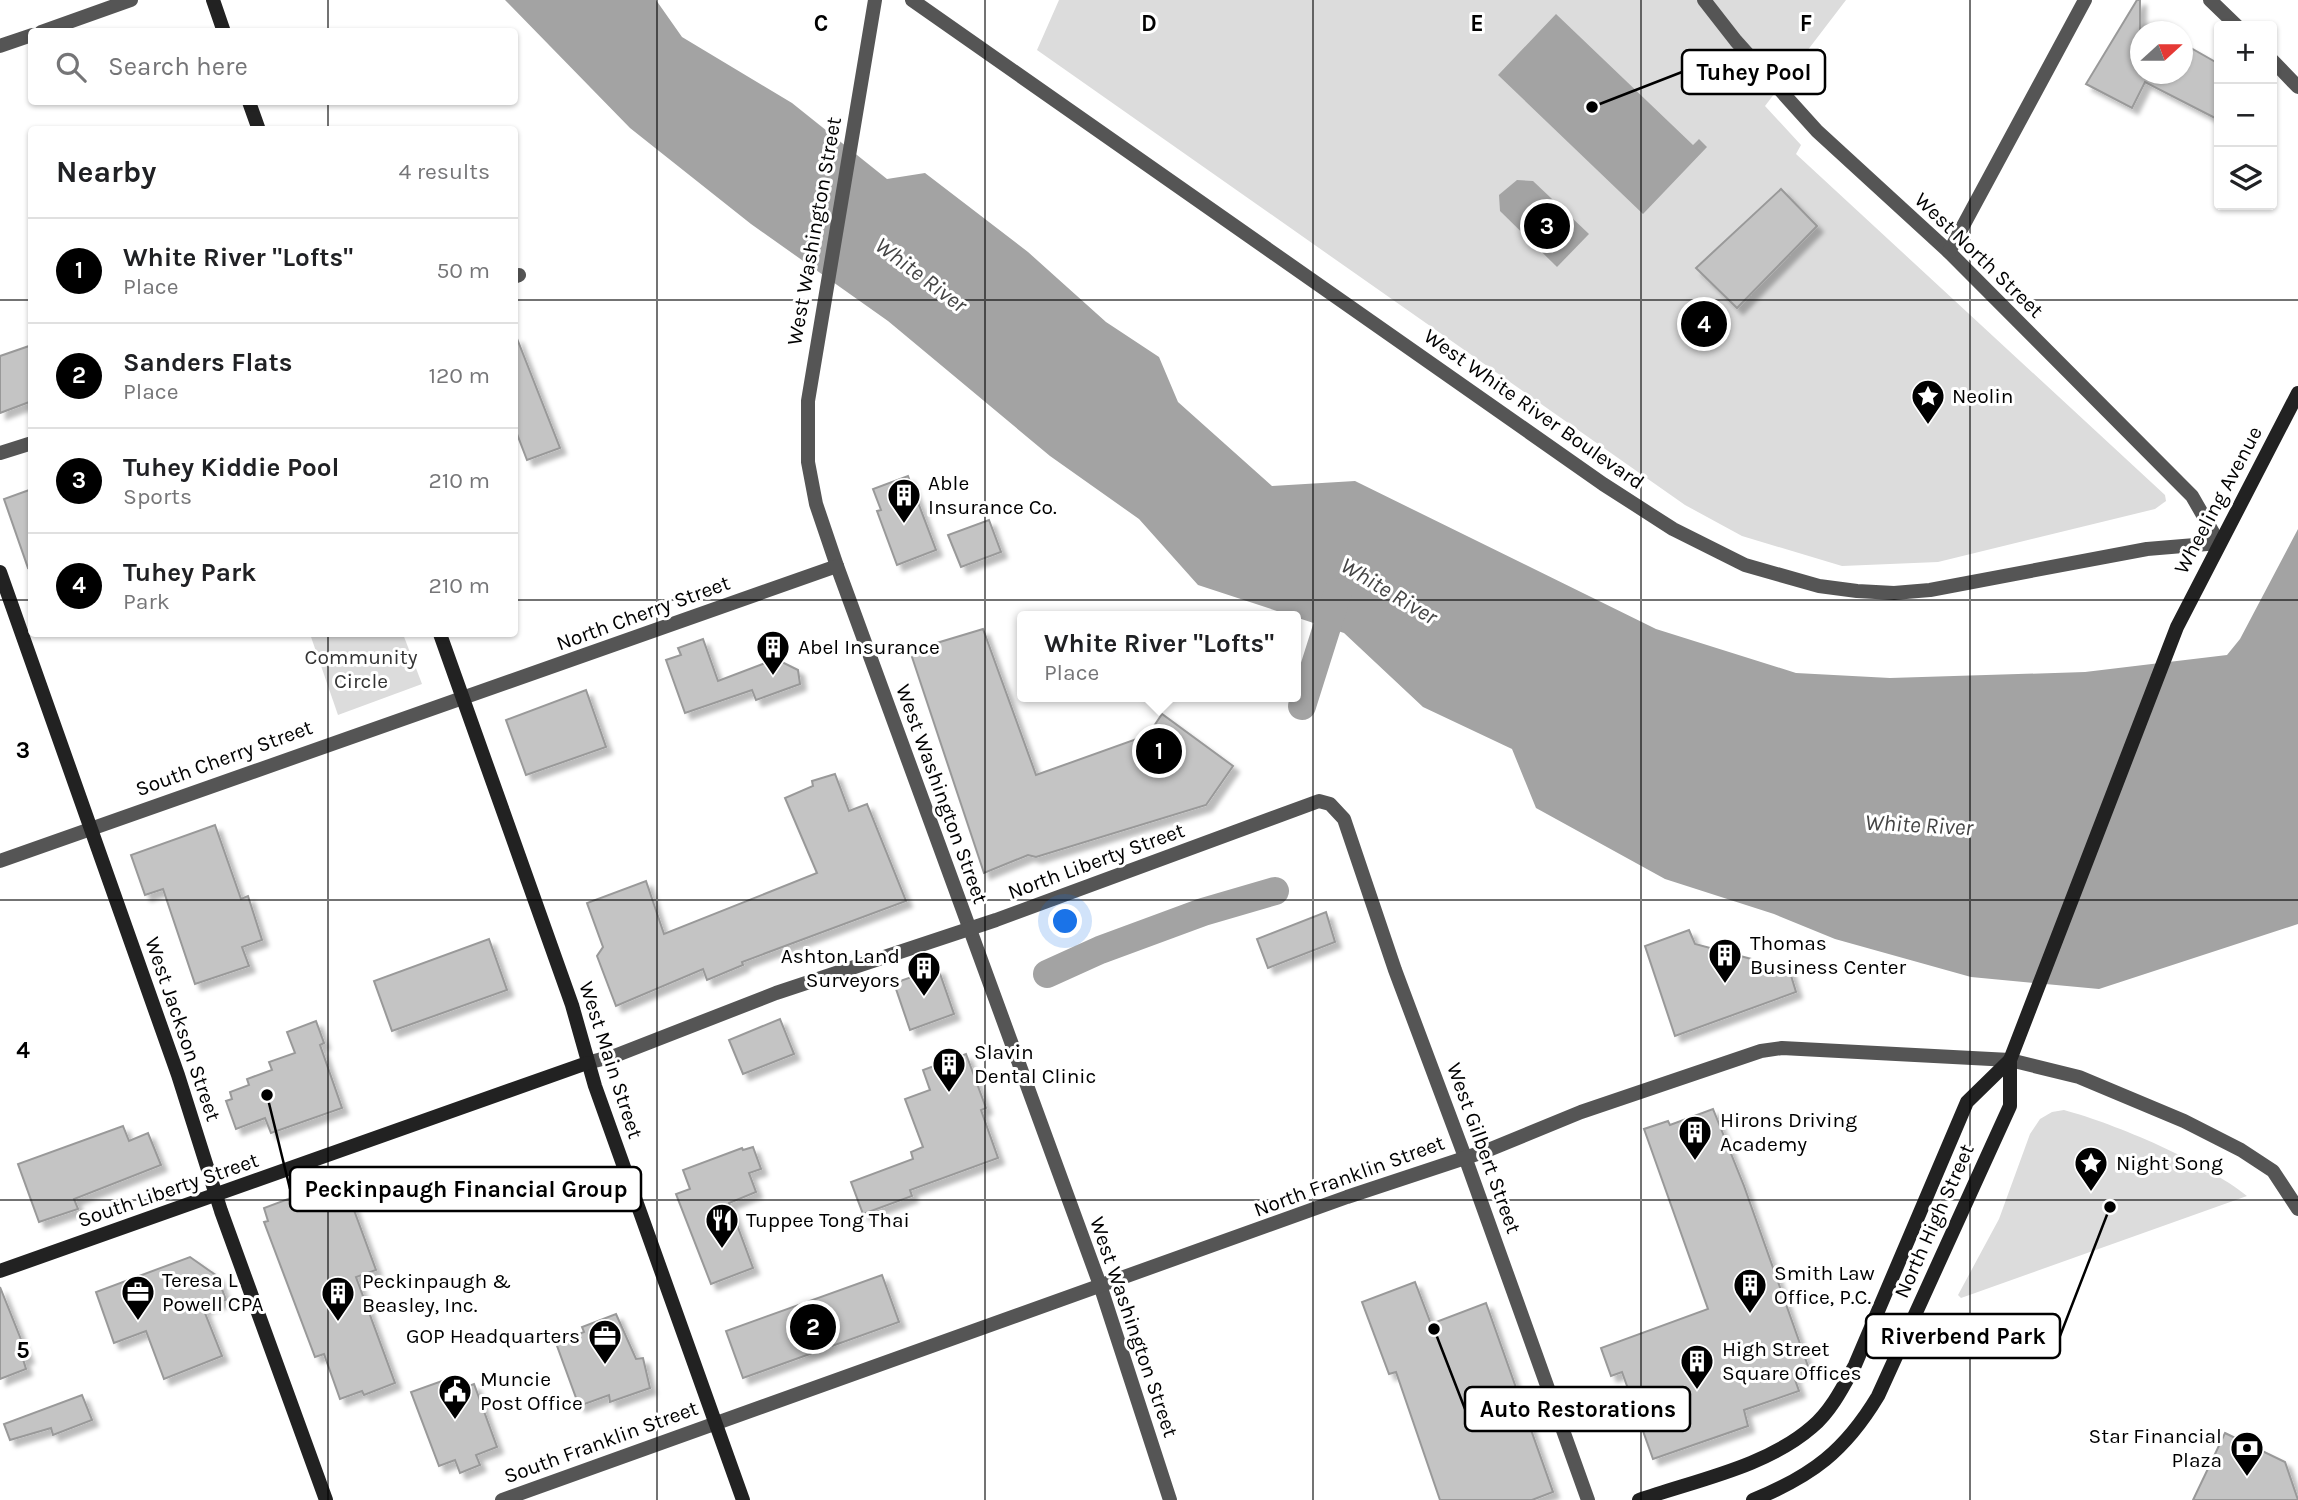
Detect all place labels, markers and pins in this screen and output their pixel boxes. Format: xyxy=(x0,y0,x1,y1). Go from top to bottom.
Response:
callout: Tuhey Pool xyxy=(1682,50,1825,94)
pin: 3 xyxy=(1524,200,1570,252)
pin: 4 xyxy=(1681,298,1727,350)
place icon: Neolin xyxy=(1909,377,1947,426)
place label: Neolin xyxy=(1952,384,2013,408)
place label: Able Insurance Co. xyxy=(928,471,1057,519)
building icon: Able Insurance Co. xyxy=(885,476,923,525)
building icon: Abel Insurance xyxy=(754,628,792,677)
place label: Abel Insurance xyxy=(798,635,940,659)
pin: 1 xyxy=(1136,725,1182,777)
place label: Thomas Business Center xyxy=(1750,931,1907,979)
building icon: Thomas Business Center xyxy=(1706,936,1744,985)
place label: Ashton Land Surveyors xyxy=(781,944,900,992)
building icon: Ashton Land Surveyors xyxy=(905,949,943,998)
place label: Slavin Dental Clinic xyxy=(974,1040,1096,1088)
building icon: Slavin Dental Clinic xyxy=(930,1045,968,1094)
place label: Hirons Driving Academy xyxy=(1720,1108,1857,1156)
building icon: Hirons Driving Academy xyxy=(1676,1113,1714,1162)
place icon: Night Song xyxy=(2072,1144,2110,1193)
place label: Night Song xyxy=(2116,1151,2223,1175)
callout: Peckinpaugh Financial Group xyxy=(290,1167,641,1211)
restaurant icon: Tuppee Tong Thai xyxy=(703,1201,741,1250)
place label: Tuppee Tong Thai xyxy=(746,1208,910,1232)
place label: Smith Law Office, P.C. xyxy=(1774,1261,1875,1309)
building icon: Smith Law Office, P.C. xyxy=(1731,1266,1769,1315)
place label: Teresa L Powell CPA xyxy=(162,1268,264,1316)
place label: Peckinpaugh & Beasley, Inc. xyxy=(362,1269,511,1317)
office icon: Teresa L Powell CPA xyxy=(119,1273,157,1322)
building icon: Peckinpaugh & Beasley, Inc. xyxy=(319,1274,357,1323)
pin: 2 xyxy=(790,1301,836,1353)
callout: Riverbend Park xyxy=(1866,1314,2060,1358)
office icon: GOP Headquarters xyxy=(586,1317,624,1366)
place label: GOP Headquarters xyxy=(406,1324,580,1348)
place label: High Street Square Offices xyxy=(1722,1337,1861,1385)
building icon: High Street Square Offices xyxy=(1678,1342,1716,1391)
place label: Muncie Post Office xyxy=(480,1367,583,1415)
public building icon: Muncie Post Office xyxy=(436,1372,474,1421)
callout: Auto Restorations xyxy=(1465,1387,1690,1431)
place label: Star Financial Plaza xyxy=(2089,1424,2222,1472)
bank icon: Star Financial Plaza xyxy=(2228,1429,2266,1478)

